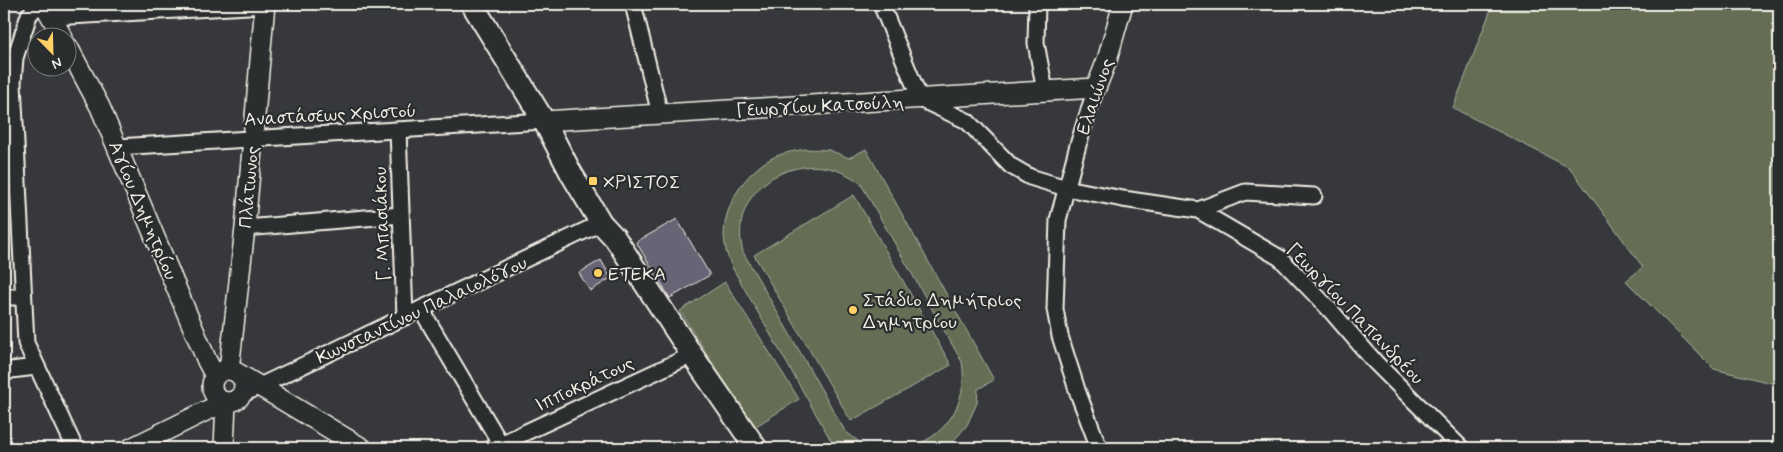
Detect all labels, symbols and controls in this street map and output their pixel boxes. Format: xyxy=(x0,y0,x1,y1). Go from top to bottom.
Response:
north arrow xyxy=(28,28,78,78)
text: N xyxy=(49,53,64,73)
street label: Ελαιώνος xyxy=(1071,55,1120,138)
street label: Γεωργίου Κατσούλη xyxy=(735,90,905,123)
street label: Αναστάσεως Χριστού xyxy=(243,98,417,132)
street label: Αγίου Δημητρίου xyxy=(102,137,183,284)
street label: Πλάτωνος xyxy=(233,145,266,229)
street label: Γ. Μπασιάκου xyxy=(368,166,397,282)
place label: ΧΡΙΣΤΟΣ xyxy=(603,170,681,195)
marker: ΧΡΙΣΤΟΣ xyxy=(587,175,599,187)
street label: Γεωργίου Παπανδρέου xyxy=(1281,238,1429,390)
street label: Κωνσταντίνου Παλαιολόγου xyxy=(312,250,531,370)
place label: ΕΤΕΚΑ xyxy=(608,262,666,287)
marker: ΕΤΕΚΑ xyxy=(592,267,604,279)
place label: Στάδιο Δημήτριος Δημητρίου xyxy=(863,288,1021,335)
marker: Στάδιο Δημήτριος Δημητρίου xyxy=(847,304,859,316)
street label: Ιπποκράτους xyxy=(531,351,638,418)

